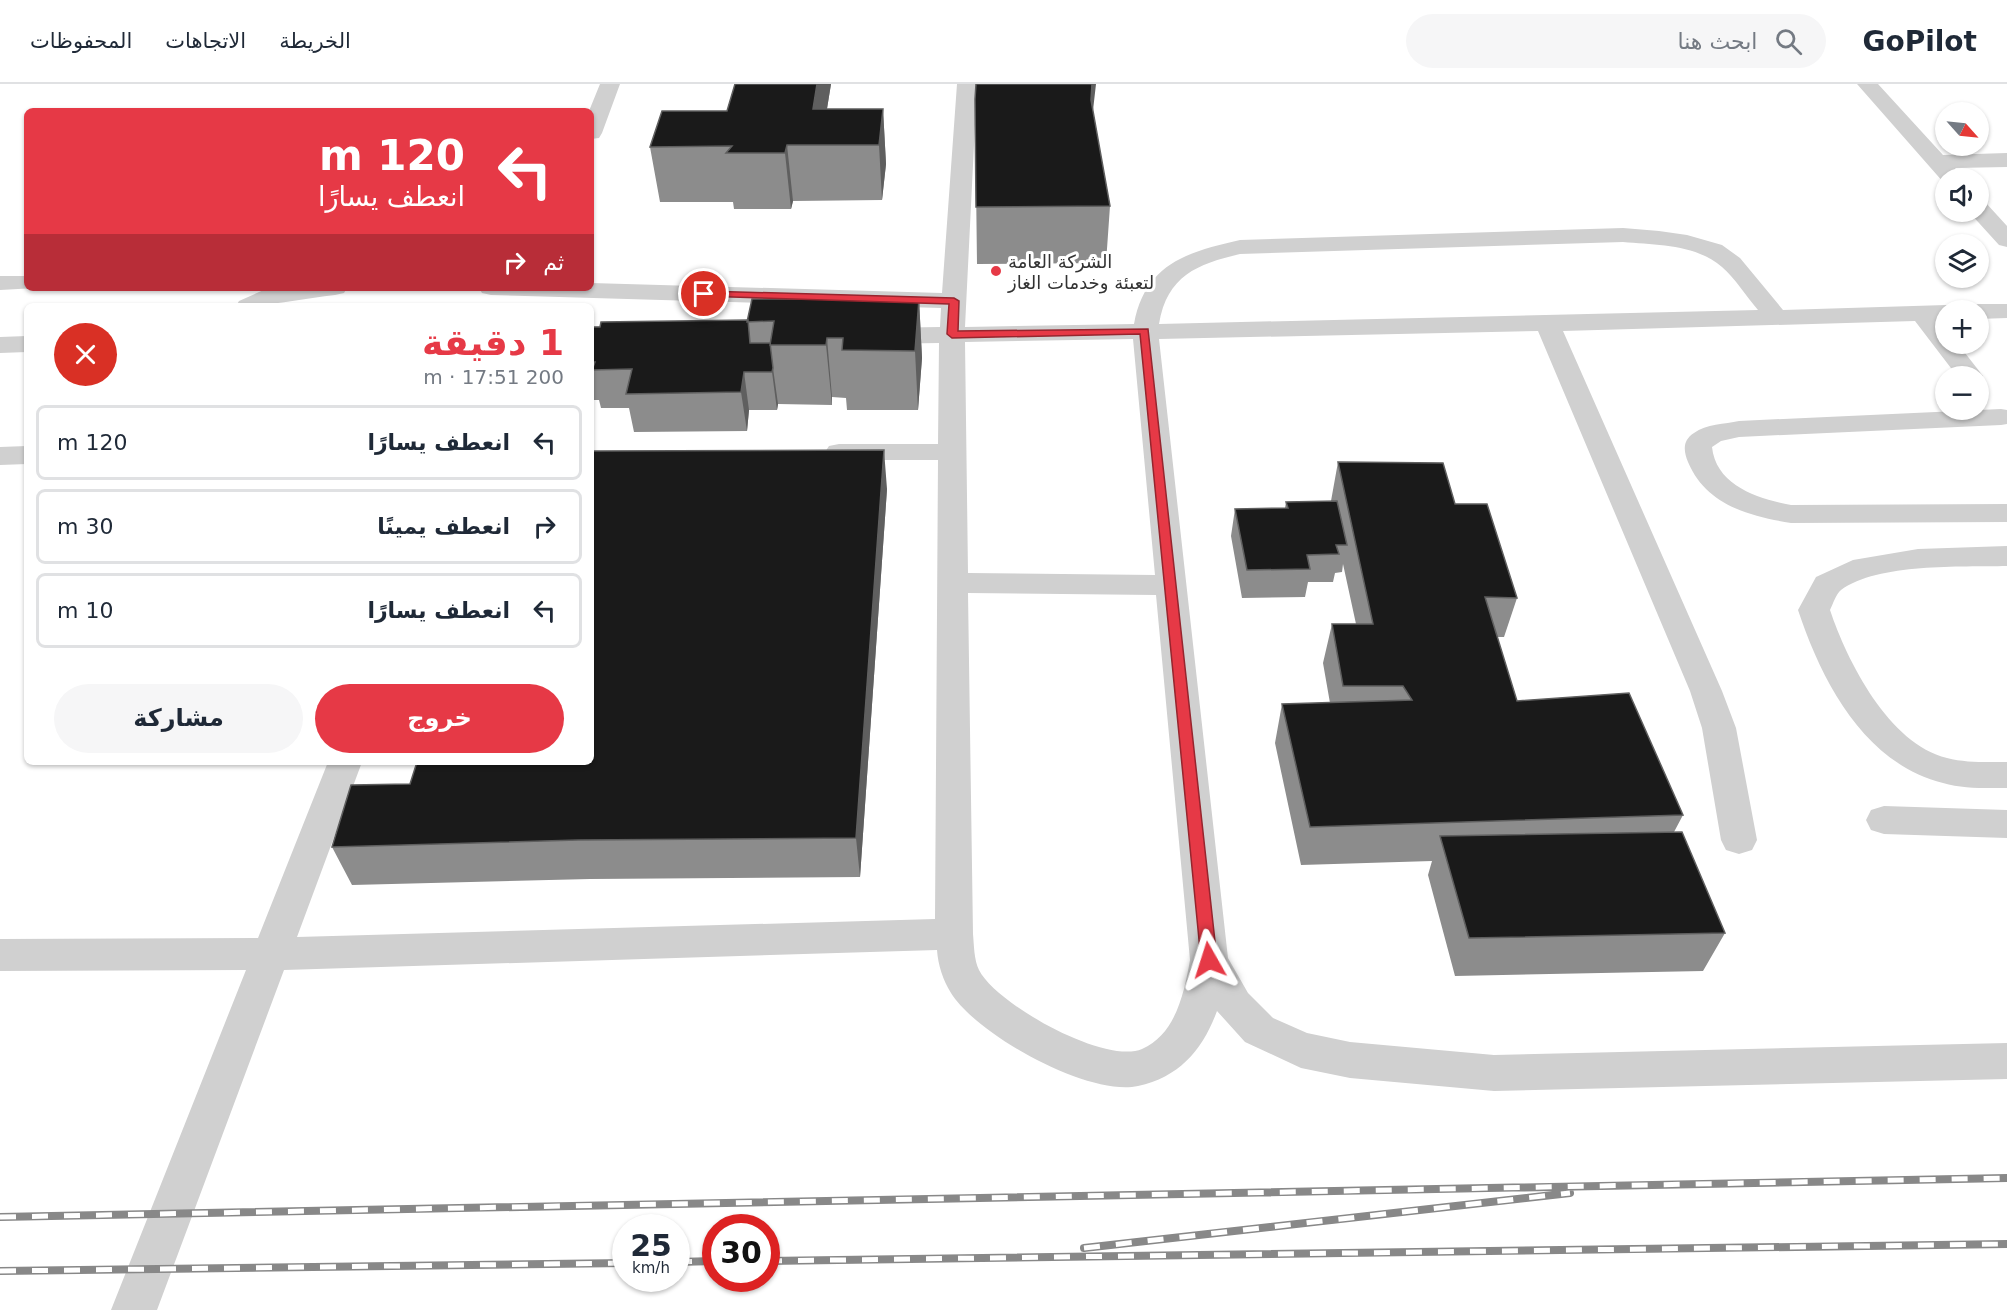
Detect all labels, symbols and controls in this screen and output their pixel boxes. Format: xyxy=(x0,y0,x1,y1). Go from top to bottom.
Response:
search box xyxy=(1406,14,1826,68)
icon: search xyxy=(1772,25,1805,58)
text: GoPilot xyxy=(1862,25,1977,58)
text: المحفوظات xyxy=(30,29,132,53)
text: الاتجاهات xyxy=(165,29,246,53)
text: الخريطة xyxy=(279,29,351,53)
text: ابحث هنا xyxy=(1677,29,1757,54)
north arrow xyxy=(1935,102,1989,156)
map controls xyxy=(1935,102,1989,420)
text: 120 m xyxy=(319,131,465,180)
icon: left xyxy=(486,132,564,210)
button: sound xyxy=(1935,168,1989,222)
text: انعطف يسارًا xyxy=(318,181,465,212)
button: layers xyxy=(1935,234,1989,288)
icon: right xyxy=(498,246,531,279)
text: ثم xyxy=(543,250,564,275)
place label: الشركة العامة لتعبئة وخدمات الغاز xyxy=(1007,251,1154,294)
marker: الشركة العامة لتعبئة وخدمات الغاز xyxy=(989,264,1003,278)
pin xyxy=(678,268,729,319)
icon: arrive xyxy=(687,277,720,310)
button: + xyxy=(1935,300,1989,354)
text: 1 دقيقة xyxy=(422,322,564,363)
button: close xyxy=(54,323,117,386)
text: 200 m · 17:51 xyxy=(423,365,564,389)
button: − xyxy=(1935,366,1989,420)
icon: left xyxy=(528,426,561,459)
text: 120 m xyxy=(57,430,127,455)
text: انعطف يسارًا xyxy=(367,430,510,455)
icon: right xyxy=(528,510,561,543)
text: 30 m xyxy=(57,514,113,539)
text: انعطف يمينًا xyxy=(377,514,510,539)
icon: left xyxy=(528,594,561,627)
text: 10 m xyxy=(57,598,113,623)
text: انعطف يسارًا xyxy=(367,598,510,623)
button: مشاركة xyxy=(54,684,303,753)
button: خروج xyxy=(315,684,564,753)
position arrow xyxy=(1177,928,1241,992)
speed limit sign: 30 xyxy=(702,1214,780,1292)
text: 25 xyxy=(630,1228,672,1263)
text: km/h xyxy=(632,1259,670,1277)

